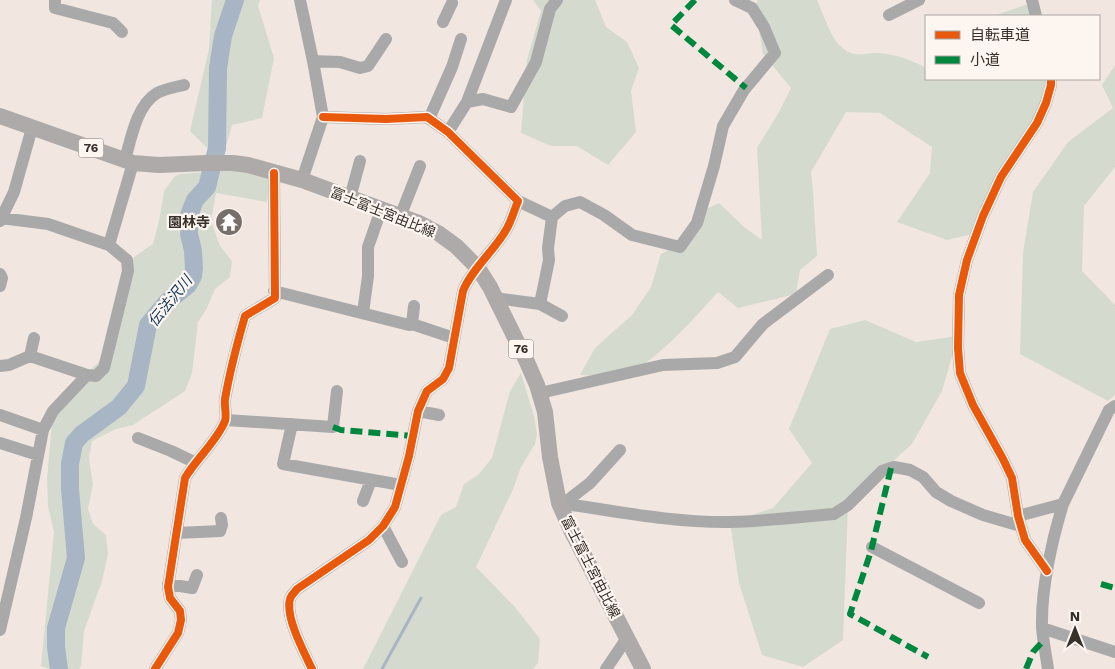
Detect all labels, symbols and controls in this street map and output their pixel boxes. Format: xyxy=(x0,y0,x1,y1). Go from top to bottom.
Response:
legend xyxy=(925,15,1100,80)
text: 自転車道 xyxy=(970,26,1030,44)
text: 小道 xyxy=(970,51,1000,69)
road number: 76 xyxy=(78,138,104,158)
street label: 富士富士宮由比線 xyxy=(328,184,438,240)
temple icon: 園林寺 xyxy=(214,207,244,237)
place label: 園林寺 xyxy=(168,214,210,230)
water label: 伝法沢川 xyxy=(144,270,197,330)
road number: 76 xyxy=(508,339,534,358)
street label: 富士富士宮由比線 xyxy=(558,513,624,621)
north arrow xyxy=(1050,604,1100,654)
text: N xyxy=(1070,608,1080,624)

